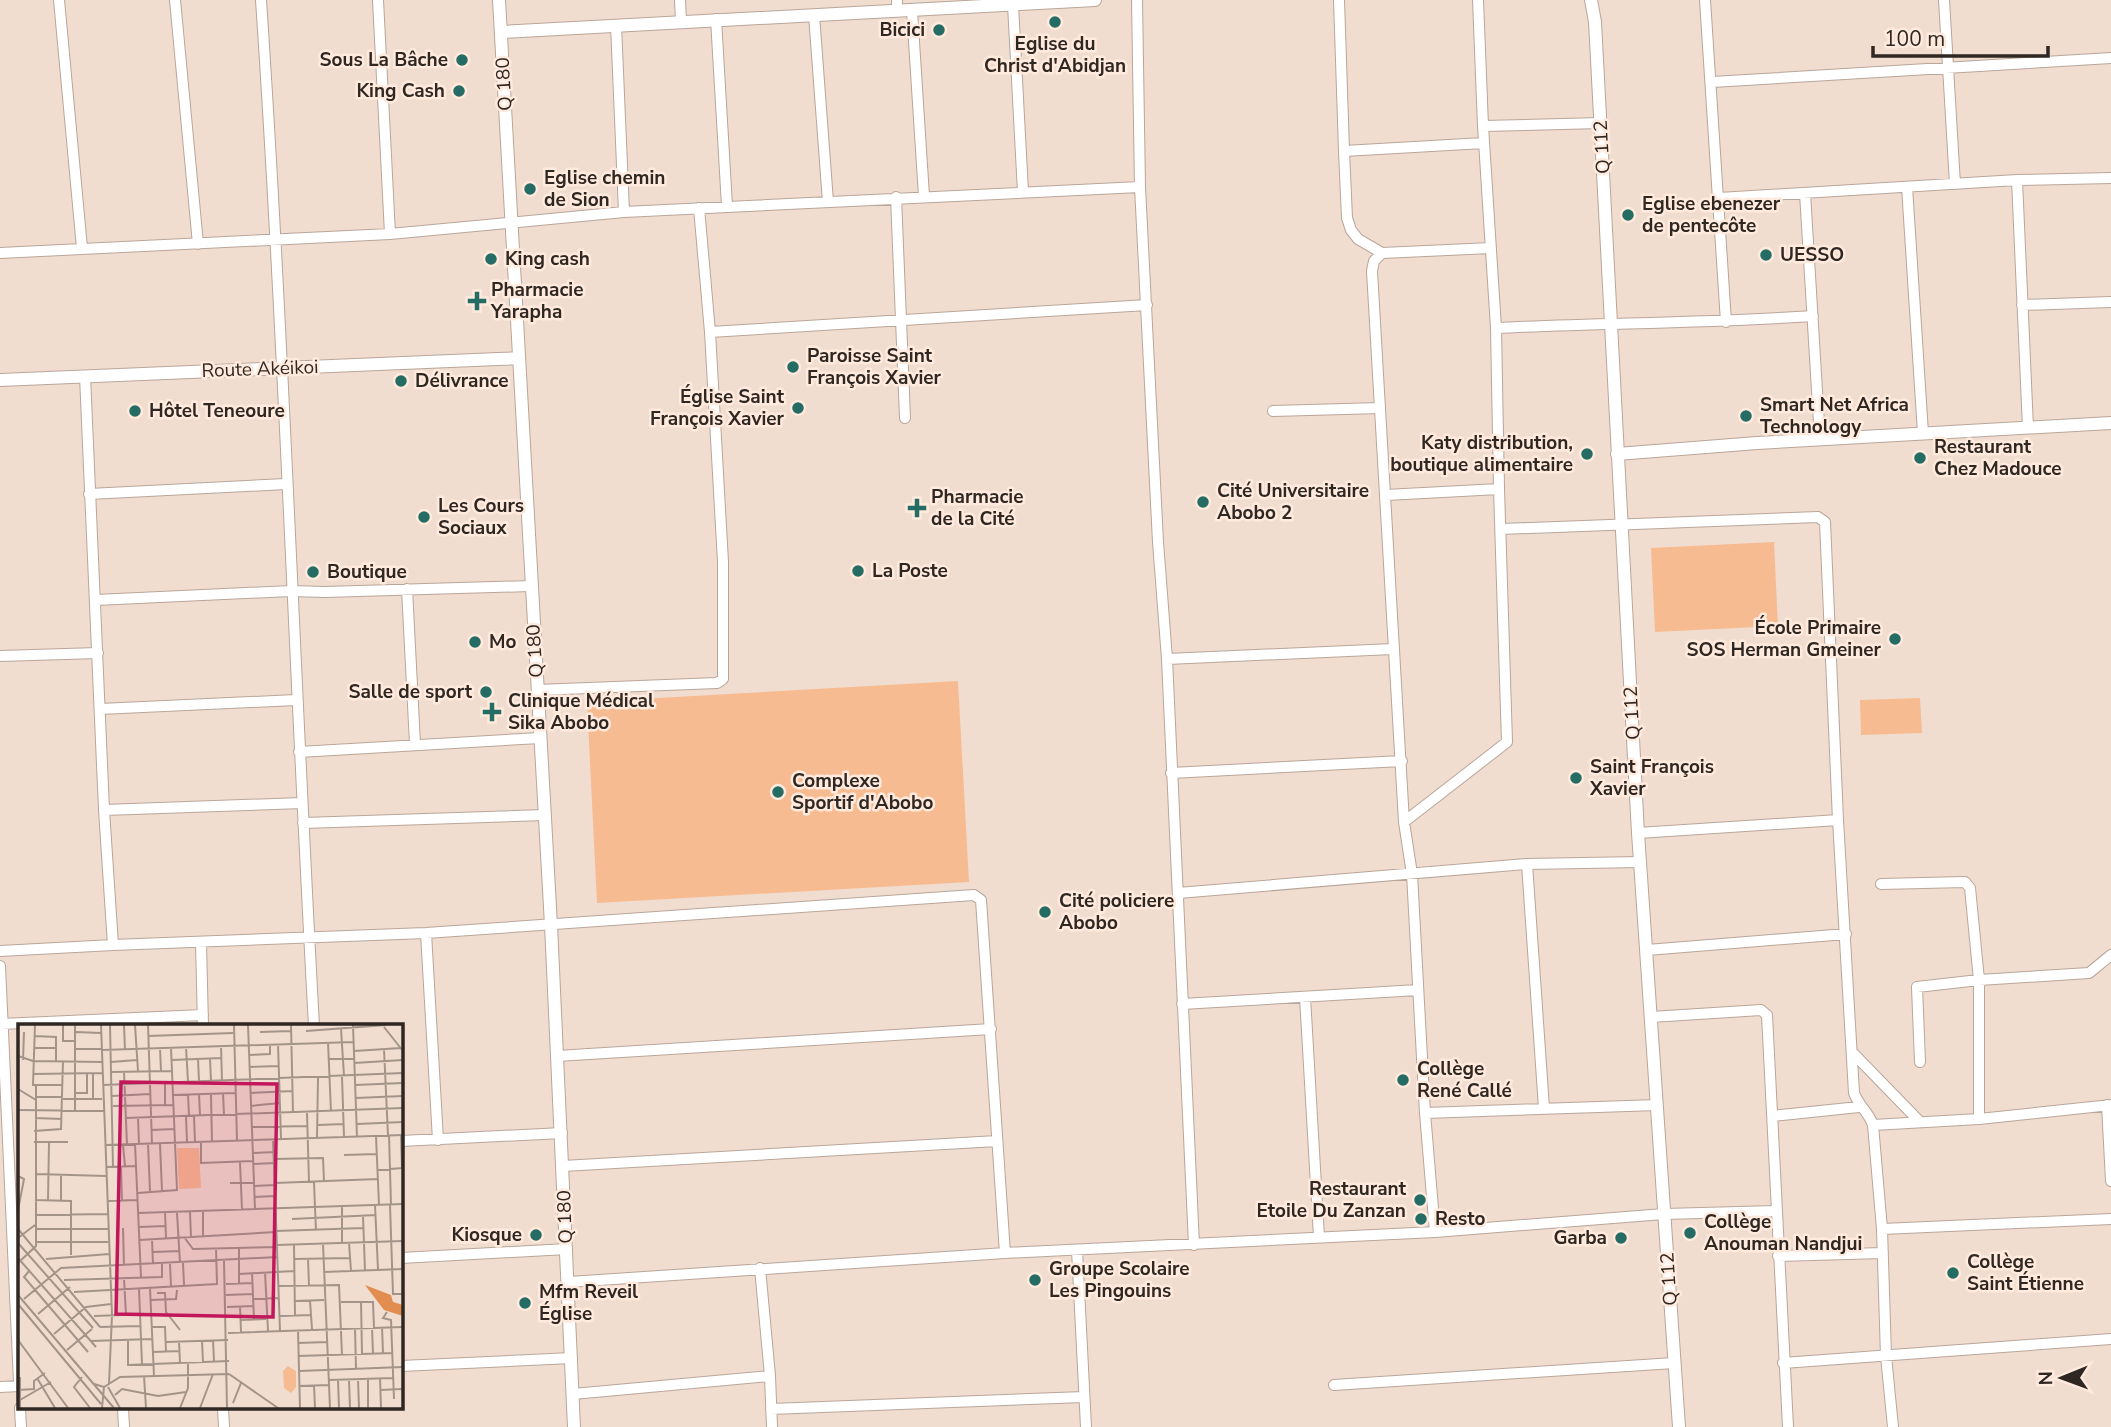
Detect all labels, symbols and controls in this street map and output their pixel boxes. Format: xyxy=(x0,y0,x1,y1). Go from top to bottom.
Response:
marker: Eglise du Christ d'Abidjan xyxy=(1047,14,1063,30)
scale bar xyxy=(1873,14,2048,58)
place label: Bicici xyxy=(879,17,925,43)
marker: Bicici xyxy=(931,22,947,38)
text: 100 m xyxy=(1884,25,1945,53)
place label: Eglise du Christ d'Abidjan xyxy=(984,31,1126,79)
place label: Sous La Bâche xyxy=(320,47,448,73)
marker: Sous La Bâche xyxy=(454,52,470,68)
street label: Q 180 xyxy=(490,57,518,111)
place label: King Cash xyxy=(356,78,445,104)
marker: King Cash xyxy=(451,83,467,99)
street label: Q 112 xyxy=(1588,120,1616,174)
place label: Eglise chemin de Sion xyxy=(544,165,665,213)
marker: Eglise chemin de Sion xyxy=(522,181,538,197)
place label: Eglise ebenezer de pentecôte xyxy=(1642,191,1781,239)
marker: Eglise ebenezer de pentecôte xyxy=(1620,207,1636,223)
place label: UESSO xyxy=(1780,242,1844,268)
place label: King cash xyxy=(505,246,590,272)
marker: UESSO xyxy=(1758,247,1774,263)
marker: King cash xyxy=(483,251,499,267)
place label: Pharmacie Yarapha xyxy=(490,277,584,325)
marker: Pharmacie Yarapha xyxy=(469,293,485,309)
place label: Paroisse Saint François Xavier xyxy=(807,343,942,391)
street label: Route Akéikoi xyxy=(201,354,319,384)
marker: Paroisse Saint François Xavier xyxy=(785,359,801,375)
place label: Délivrance xyxy=(415,368,509,394)
marker: Délivrance xyxy=(393,373,409,389)
place label: Église Saint François Xavier xyxy=(650,384,785,432)
place label: Smart Net Africa Technology xyxy=(1760,392,1909,440)
place label: Hôtel Teneoure xyxy=(149,398,285,424)
marker: Église Saint François Xavier xyxy=(790,400,806,416)
marker: Hôtel Teneoure xyxy=(127,403,143,419)
marker: Smart Net Africa Technology xyxy=(1738,408,1754,424)
place label: Katy distribution, boutique alimentaire xyxy=(1390,430,1573,478)
place label: Restaurant Chez Madouce xyxy=(1934,434,2062,482)
marker: Katy distribution, boutique alimentaire xyxy=(1579,446,1595,462)
marker: Restaurant Chez Madouce xyxy=(1912,450,1928,466)
place label: Cité Universitaire Abobo 2 xyxy=(1217,478,1369,526)
place label: Pharmacie de la Cité xyxy=(931,484,1024,532)
place label: Les Cours Sociaux xyxy=(438,493,524,541)
marker: Cité Universitaire Abobo 2 xyxy=(1195,494,1211,510)
marker: Pharmacie de la Cité xyxy=(909,500,925,516)
marker: Les Cours Sociaux xyxy=(416,509,432,525)
place label: La Poste xyxy=(872,558,948,584)
place label: Boutique xyxy=(327,559,407,585)
marker: La Poste xyxy=(850,563,866,579)
marker: Boutique xyxy=(305,564,321,580)
place label: École Primaire SOS Herman Gmeiner xyxy=(1687,615,1882,663)
street label: Q 180 xyxy=(520,623,550,679)
place label: Mo xyxy=(489,629,516,655)
marker: École Primaire SOS Herman Gmeiner xyxy=(1887,631,1903,647)
marker: Mo xyxy=(467,634,483,650)
place label: Salle de sport xyxy=(348,679,473,705)
marker: Salle de sport xyxy=(478,684,494,700)
street label: Q 112 xyxy=(1618,686,1646,740)
place label: Clinique Médical Sika Abobo xyxy=(508,688,654,736)
marker: Clinique Médical Sika Abobo xyxy=(482,702,502,722)
place label: Saint François Xavier xyxy=(1589,754,1714,802)
place label: Complexe Sportif d'Abobo xyxy=(792,768,933,816)
marker: Saint François Xavier xyxy=(1568,770,1584,786)
marker: Complexe Sportif d'Abobo xyxy=(770,784,786,800)
place label: Cité policiere Abobo xyxy=(1059,888,1174,936)
marker: Cité policiere Abobo xyxy=(1037,904,1053,920)
inset map xyxy=(18,1024,402,1410)
place label: Collège René Callé xyxy=(1417,1056,1512,1104)
marker: Collège René Callé xyxy=(1395,1072,1411,1088)
place label: Restaurant Etoile Du Zanzan xyxy=(1257,1176,1407,1224)
street label: Q 180 xyxy=(551,1190,579,1244)
marker: Restaurant Etoile Du Zanzan xyxy=(1412,1192,1428,1208)
place label: Resto xyxy=(1435,1206,1485,1232)
place label: Collège Anouman Nandjui xyxy=(1704,1209,1862,1257)
marker: Resto xyxy=(1413,1211,1429,1227)
place label: Kiosque xyxy=(452,1222,522,1248)
place label: Garba xyxy=(1553,1225,1607,1251)
marker: Collège Anouman Nandjui xyxy=(1682,1225,1698,1241)
marker: Kiosque xyxy=(528,1227,544,1243)
marker: Garba xyxy=(1613,1230,1629,1246)
place label: Collège Saint Étienne xyxy=(1967,1249,2084,1297)
street label: Q 112 xyxy=(1654,1251,1684,1307)
place label: Groupe Scolaire Les Pingouins xyxy=(1049,1256,1190,1304)
marker: Collège Saint Étienne xyxy=(1945,1265,1961,1281)
marker: Groupe Scolaire Les Pingouins xyxy=(1027,1272,1043,1288)
place label: Mfm Reveil Église xyxy=(539,1279,638,1327)
marker: Mfm Reveil Église xyxy=(517,1295,533,1311)
north arrow xyxy=(2027,1343,2097,1413)
text: N xyxy=(2033,1371,2059,1386)

